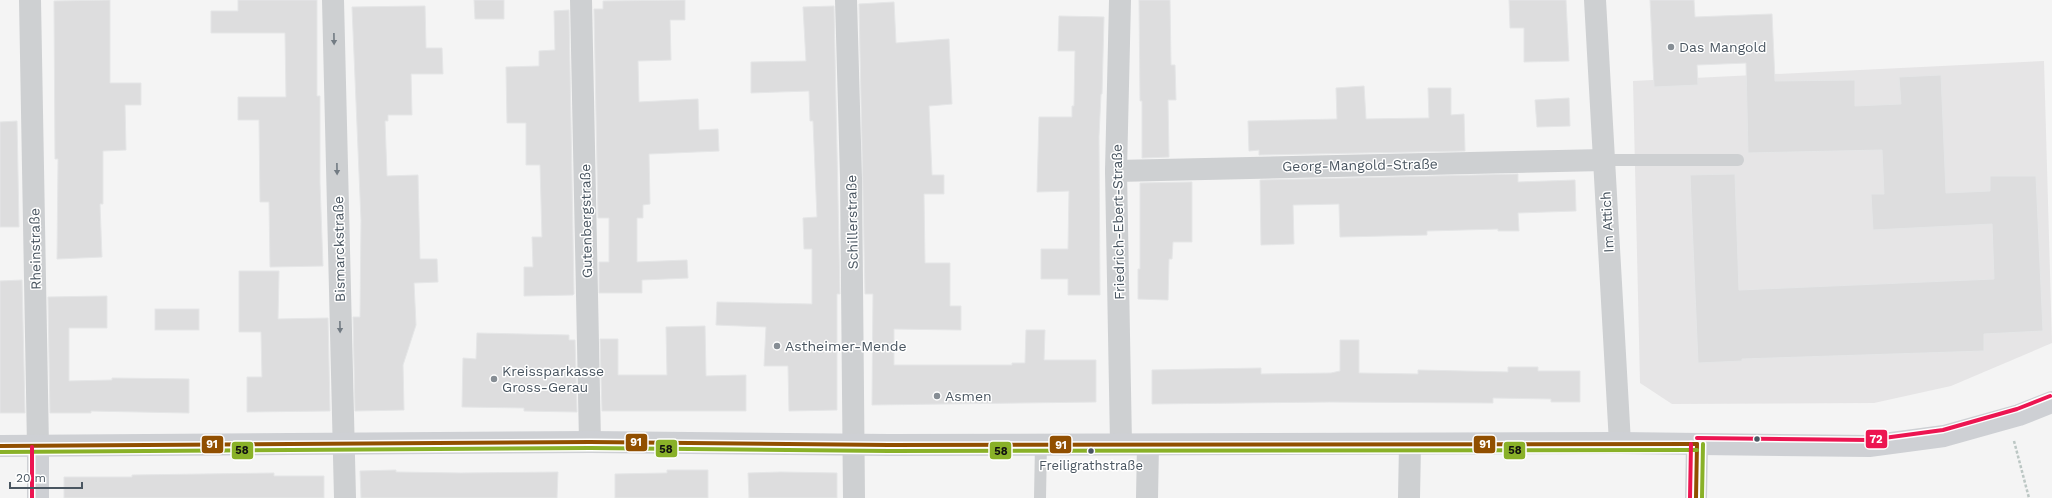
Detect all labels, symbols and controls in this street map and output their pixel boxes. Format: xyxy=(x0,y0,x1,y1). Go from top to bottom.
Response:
one-way arrow xyxy=(331,33,337,46)
place label: Das Mangold xyxy=(1679,39,1767,55)
marker: Das Mangold xyxy=(1666,42,1676,52)
street label: Friedrich-Ebert-Straße xyxy=(1109,144,1127,300)
street label: Georg-Mangold-Straße xyxy=(1282,156,1438,174)
one-way arrow xyxy=(334,163,340,176)
street label: Gutenbergstraße xyxy=(577,164,595,278)
street label: Schillerstraße xyxy=(843,175,861,269)
street label: Im Attich xyxy=(1597,191,1617,253)
street label: Bismarckstraße xyxy=(330,196,348,302)
street label: Rheinstraße xyxy=(26,208,44,290)
one-way arrow xyxy=(337,321,344,333)
place label: Astheimer-Mende xyxy=(785,338,907,354)
marker: Astheimer-Mende xyxy=(772,341,782,351)
place label: Kreissparkasse Gross-Gerau xyxy=(502,363,604,395)
marker: Kreissparkasse Gross-Gerau xyxy=(489,374,499,384)
place label: Asmen xyxy=(945,388,992,404)
marker: Asmen xyxy=(932,391,942,401)
line badge: 72 xyxy=(1865,429,1888,449)
line badge: 91 xyxy=(625,433,648,452)
text: 72 xyxy=(1869,433,1883,446)
unlabelled marker xyxy=(1752,434,1762,444)
line badge: 91 xyxy=(201,435,224,454)
line badge: 91 xyxy=(1049,435,1072,454)
line badge: 91 xyxy=(1473,435,1496,454)
text: 91 xyxy=(630,436,642,449)
text: 91 xyxy=(206,438,218,451)
text: 91 xyxy=(1479,438,1491,451)
line badge: 58 xyxy=(655,439,678,458)
text: 91 xyxy=(1055,439,1067,452)
line badge: 58 xyxy=(231,441,254,460)
line badge: 58 xyxy=(989,441,1012,460)
line badge: 58 xyxy=(1503,441,1526,460)
text: 58 xyxy=(659,443,673,456)
text: 58 xyxy=(235,444,249,457)
text: 58 xyxy=(1508,444,1522,457)
text: 58 xyxy=(994,445,1008,458)
marker: Freiligrathstraße xyxy=(1086,446,1096,456)
place label: Freiligrathstraße xyxy=(1039,458,1143,473)
scale bar xyxy=(10,464,82,490)
text: 20 m xyxy=(16,471,46,485)

